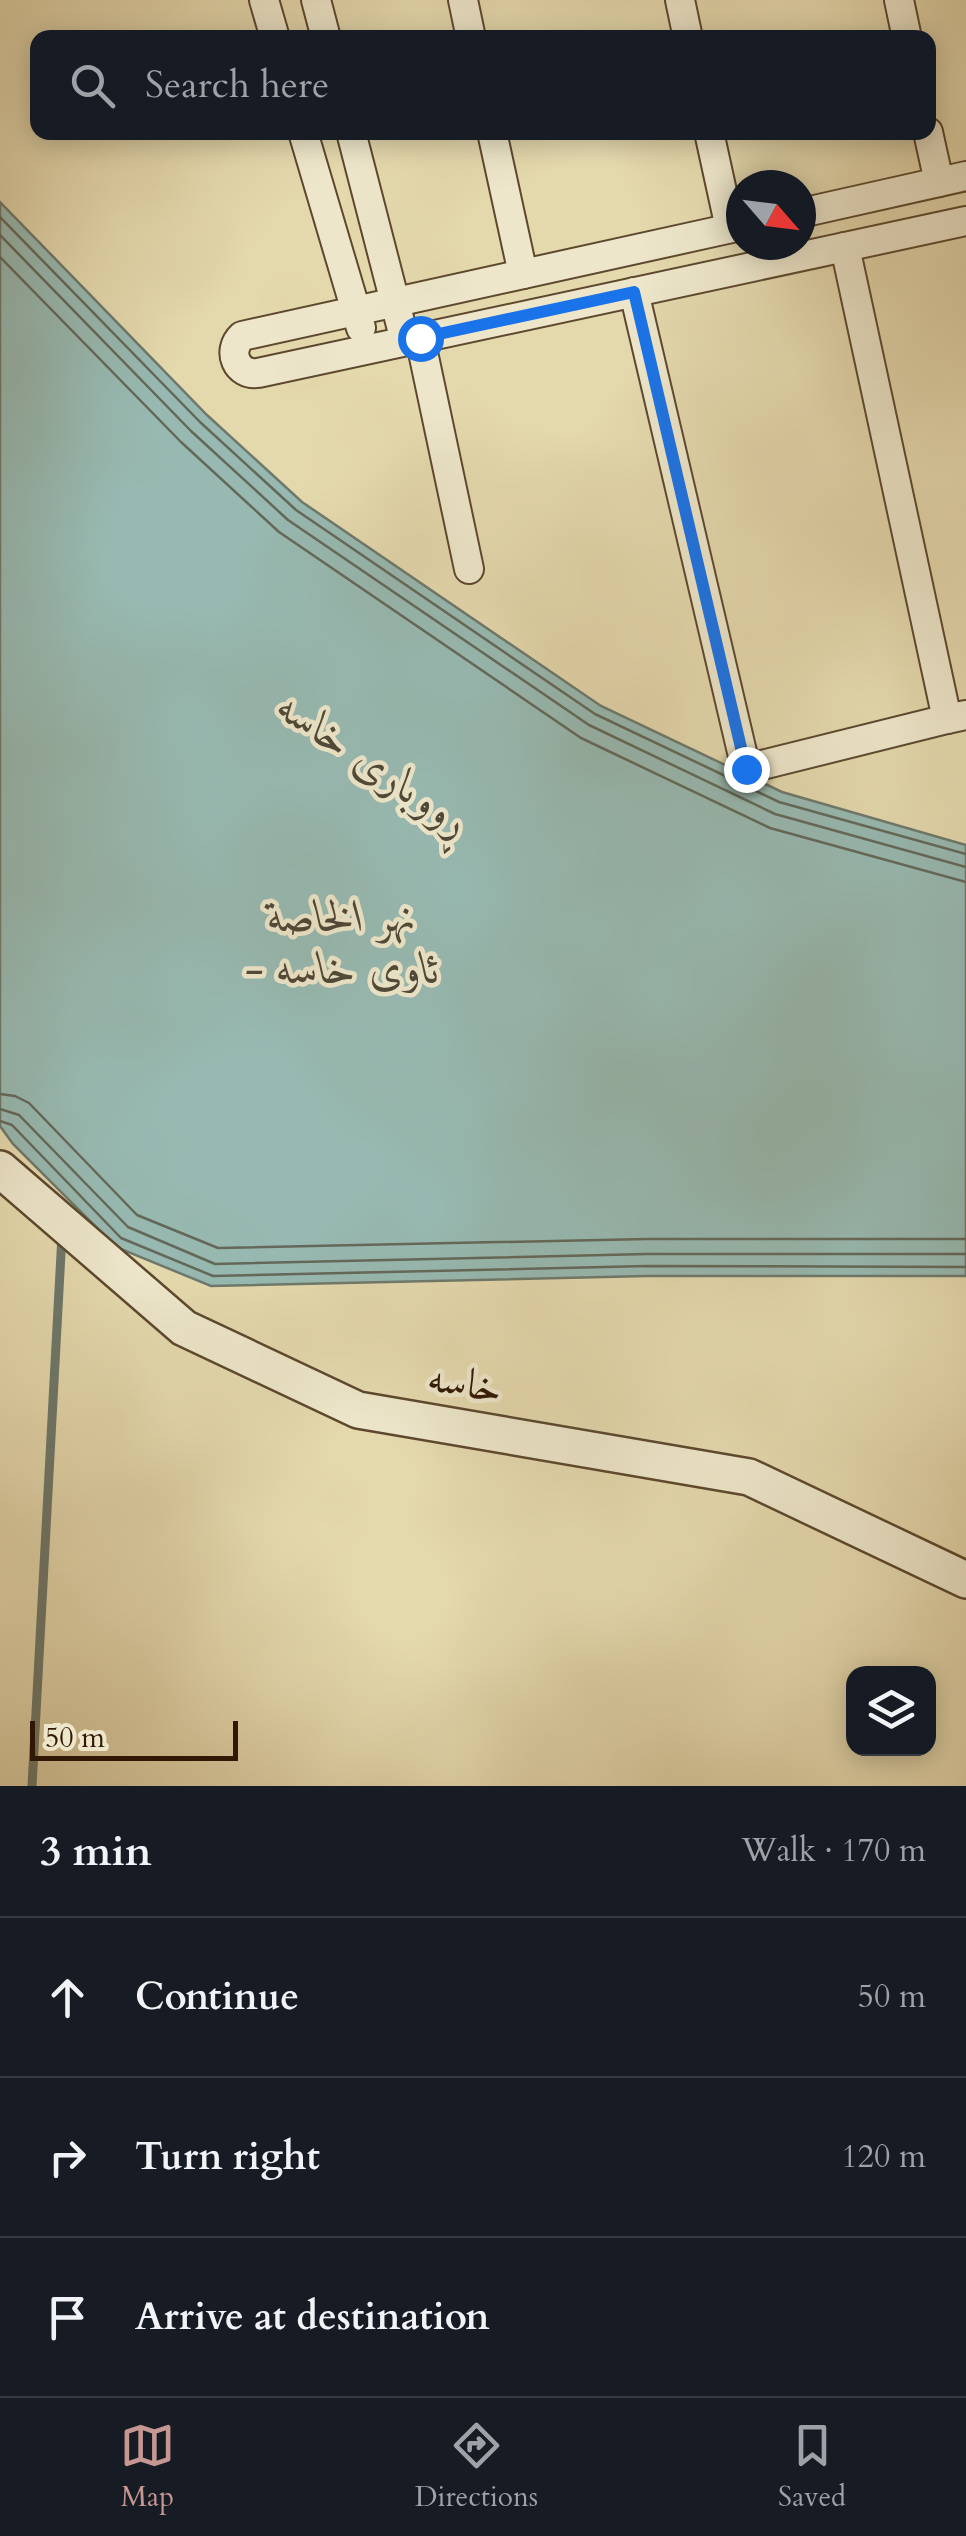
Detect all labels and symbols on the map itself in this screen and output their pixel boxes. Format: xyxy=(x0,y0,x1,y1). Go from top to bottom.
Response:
north arrow xyxy=(726,170,816,260)
route start xyxy=(398,316,444,362)
water label: ڕووباری خاسە xyxy=(262,677,483,855)
route end xyxy=(724,747,770,793)
water label: نهر الخاصة - ئاوی خاسە xyxy=(243,886,441,999)
street label: خاسە xyxy=(423,1348,507,1418)
scale bar xyxy=(30,1716,238,1760)

